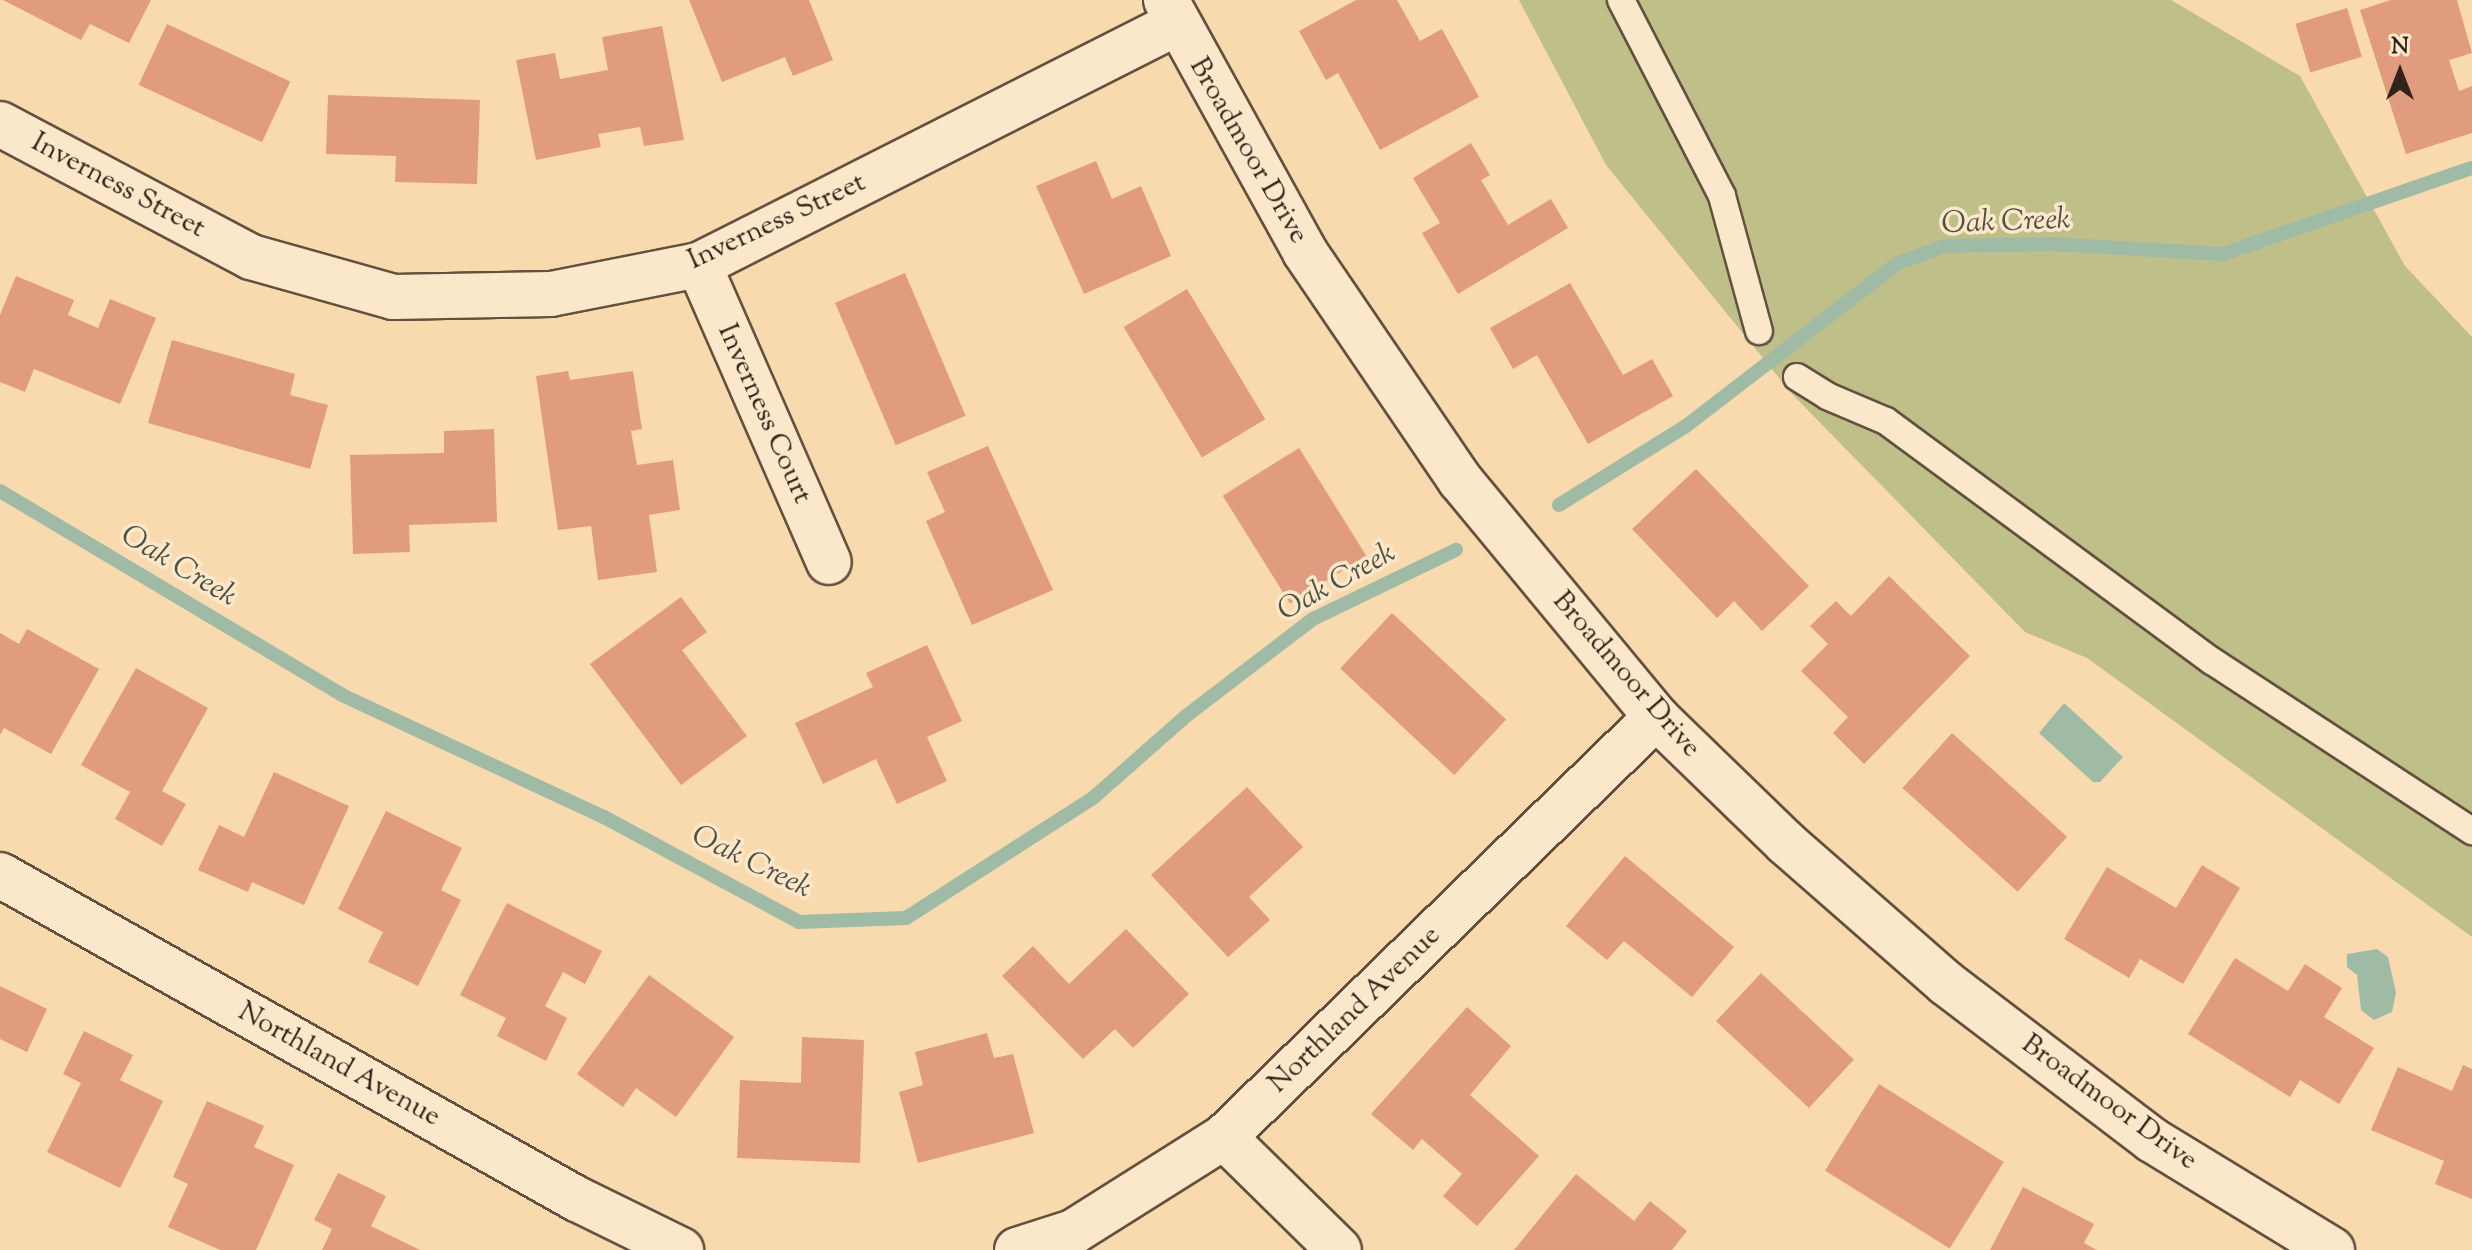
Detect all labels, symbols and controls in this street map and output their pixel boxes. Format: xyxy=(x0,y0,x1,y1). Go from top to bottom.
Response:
north arrow xyxy=(2360,32,2440,112)
text: N xyxy=(2391,32,2409,64)
street label: Broadmoor Drive xyxy=(1181,52,1315,250)
street label: Inverness Street xyxy=(25,126,211,246)
street label: Inverness Street xyxy=(683,166,871,278)
water label: Oak Creek xyxy=(1941,203,2071,243)
street label: Inverness Court xyxy=(709,319,819,509)
water label: Oak Creek xyxy=(113,518,243,616)
water label: Oak Creek xyxy=(1272,536,1402,630)
street label: Broadmoor Drive xyxy=(1545,585,1707,765)
water label: Oak Creek xyxy=(685,819,817,907)
street label: Northland Avenue xyxy=(1262,919,1448,1101)
street label: Northland Avenue xyxy=(232,995,446,1135)
street label: Broadmoor Drive xyxy=(2015,1028,2203,1178)

